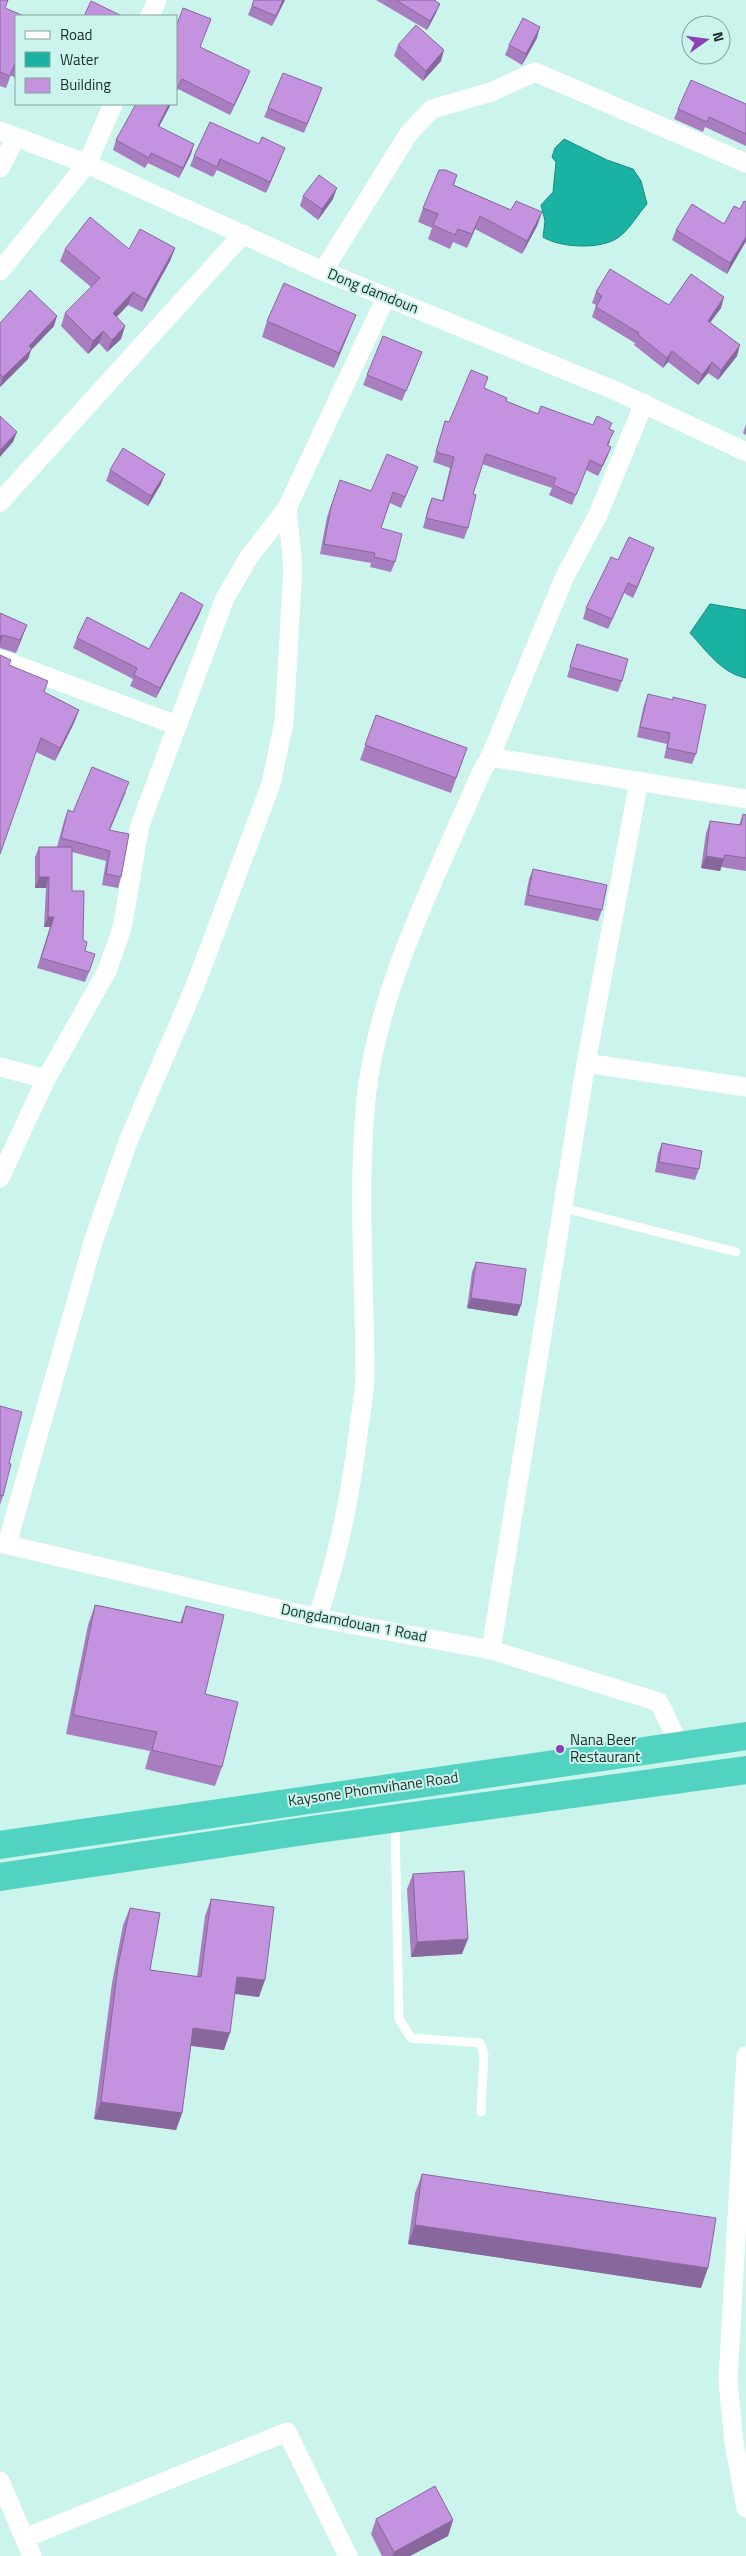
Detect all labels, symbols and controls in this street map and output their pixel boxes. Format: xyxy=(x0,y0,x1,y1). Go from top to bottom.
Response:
legend xyxy=(15,15,178,105)
north arrow xyxy=(681,15,731,65)
text: Road xyxy=(60,23,92,46)
text: N xyxy=(708,29,730,44)
text: Water xyxy=(60,48,99,71)
text: Building xyxy=(60,73,111,96)
street label: Dong damdoun xyxy=(324,262,422,319)
street label: Dongdamdouan 1 Road xyxy=(279,1597,429,1648)
place label: Nana Beer Restaurant xyxy=(570,1728,641,1768)
marker: Nana Beer Restaurant xyxy=(554,1743,566,1755)
street label: Kaysone Phomvihane Road xyxy=(286,1765,460,1812)

